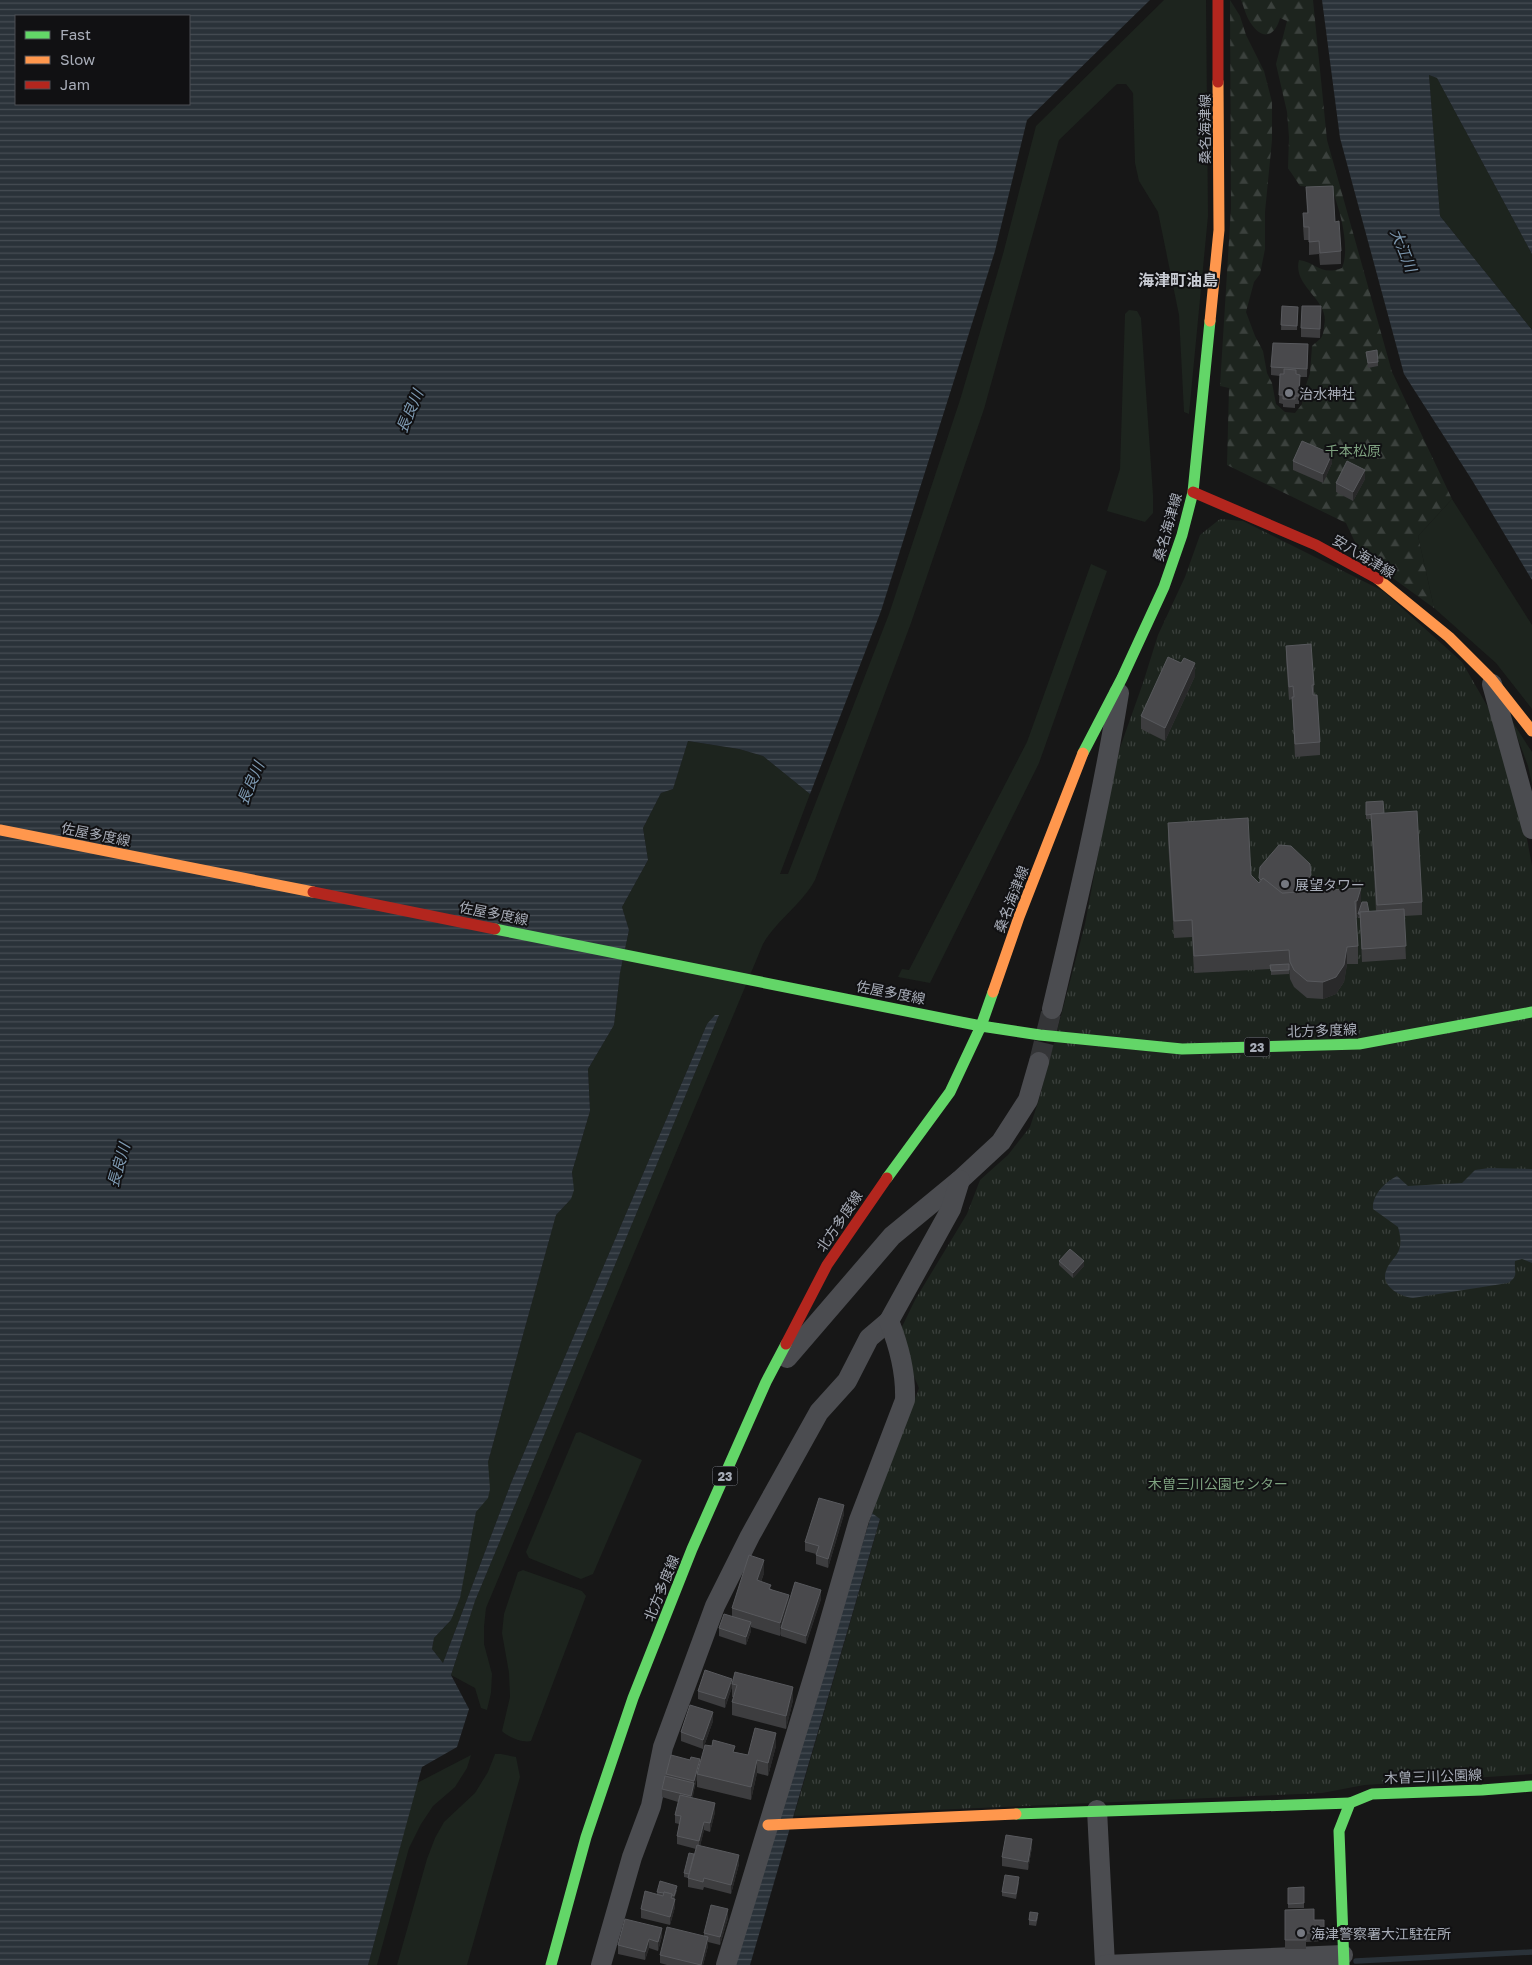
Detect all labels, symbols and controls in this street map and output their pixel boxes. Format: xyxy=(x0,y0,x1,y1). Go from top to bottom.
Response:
legend xyxy=(15,15,190,105)
text: Fast xyxy=(60,25,91,43)
text: Slow xyxy=(60,50,95,68)
text: Jam xyxy=(60,75,90,93)
street label: 桑名海津線 xyxy=(1196,94,1213,164)
water label: 大江川 xyxy=(1387,226,1422,276)
district label: 海津町油島 xyxy=(1138,270,1218,290)
water label: 長良川 xyxy=(392,385,427,435)
place label: 治水神社 xyxy=(1299,385,1355,402)
marker: 治水神社 xyxy=(1283,387,1295,399)
park label: 千本松原 xyxy=(1325,442,1381,459)
street label: 桑名海津線 xyxy=(1149,491,1185,563)
street label: 安八海津線 xyxy=(1330,531,1398,581)
water label: 長良川 xyxy=(233,757,268,807)
street label: 佐屋多度線 xyxy=(60,819,132,849)
street label: 桑名海津線 xyxy=(991,863,1031,935)
place label: 展望タワー xyxy=(1295,876,1365,893)
marker: 展望タワー xyxy=(1279,878,1291,890)
street label: 佐屋多度線 xyxy=(458,898,530,928)
street label: 佐屋多度線 xyxy=(855,977,927,1007)
street label: 北方多度線 xyxy=(1287,1020,1357,1040)
road number: 23 xyxy=(1244,1038,1270,1056)
water label: 長良川 xyxy=(103,1139,133,1189)
street label: 北方多度線 xyxy=(812,1187,866,1255)
road number: 23 xyxy=(712,1466,738,1485)
park label: 木曽三川公園センター xyxy=(1148,1475,1288,1492)
street label: 北方多度線 xyxy=(640,1552,682,1624)
street label: 木曽三川公園線 xyxy=(1384,1766,1482,1786)
place label: 海津警察署大江駐在所 xyxy=(1311,1925,1451,1942)
marker: 海津警察署大江駐在所 xyxy=(1295,1927,1307,1939)

